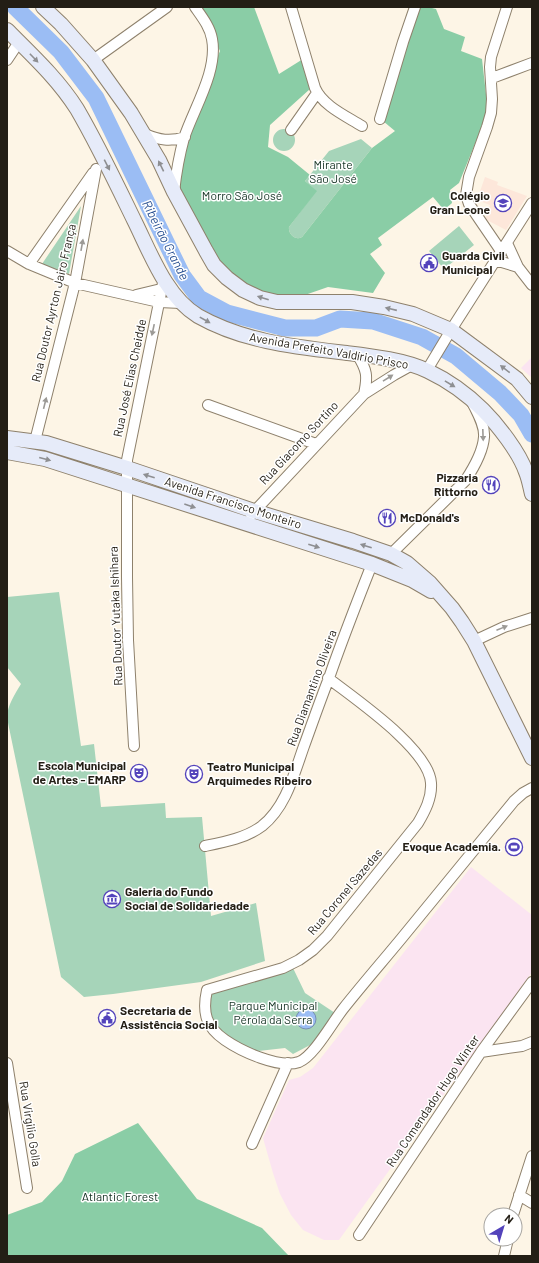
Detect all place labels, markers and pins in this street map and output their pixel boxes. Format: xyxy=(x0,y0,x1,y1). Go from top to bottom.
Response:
place label: Colégio Gran Leone xyxy=(430,188,490,216)
school or university icon: Colégio Gran Leone xyxy=(493,193,513,213)
place label: Guarda Civil Municipal xyxy=(442,248,505,276)
public building icon: Guarda Civil Municipal xyxy=(419,253,439,273)
place label: Pizzaria Rittorno xyxy=(434,470,478,498)
restaurant icon: Pizzaria Rittorno xyxy=(481,475,501,495)
restaurant icon: McDonald's xyxy=(377,508,397,528)
place label: McDonald's xyxy=(400,510,460,524)
place label: Escola Municipal de Artes - EMARP xyxy=(33,758,126,786)
place label: Teatro Municipal Arquimedes Ribeiro xyxy=(207,759,312,787)
theatre icon: Escola Municipal de Artes - EMARP xyxy=(129,763,149,783)
theatre icon: Teatro Municipal Arquimedes Ribeiro xyxy=(184,764,204,784)
sports icon: Evoque Academia. xyxy=(504,837,524,857)
place label: Evoque Academia. xyxy=(403,839,501,853)
place label: Galeria do Fundo Social de Solidariedade xyxy=(125,884,250,912)
museum icon: Galeria do Fundo Social de Solidariedade xyxy=(102,889,122,909)
place label: Secretaria de Assistência Social xyxy=(120,1003,218,1031)
public building icon: Secretaria de Assistência Social xyxy=(97,1008,117,1028)

